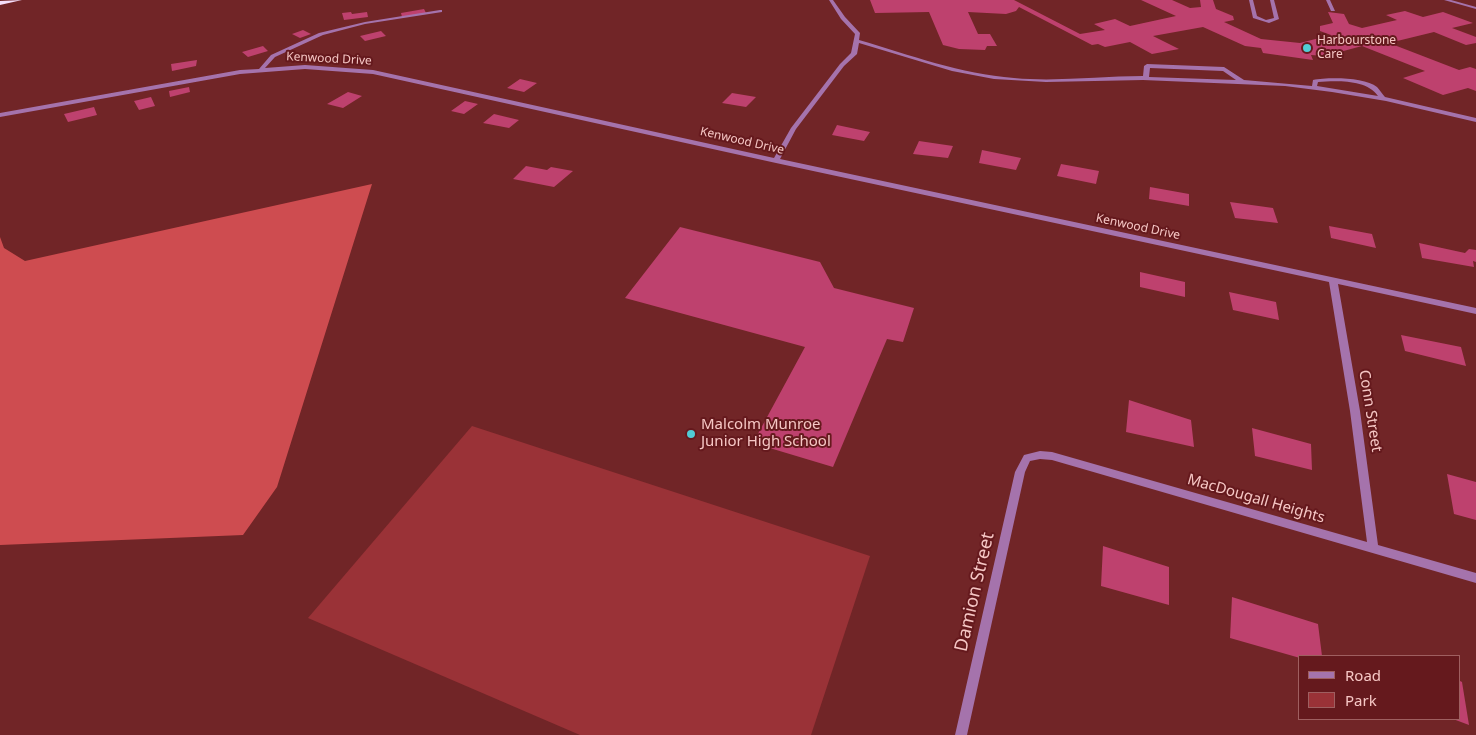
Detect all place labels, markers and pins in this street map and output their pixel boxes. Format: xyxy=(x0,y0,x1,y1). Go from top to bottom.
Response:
place label: Harbourstone Care xyxy=(1317,34,1396,62)
marker: Harbourstone Care xyxy=(1301,42,1313,54)
place label: Malcolm Munroe Junior High School xyxy=(701,416,831,451)
marker: Malcolm Munroe Junior High School xyxy=(685,428,697,440)

